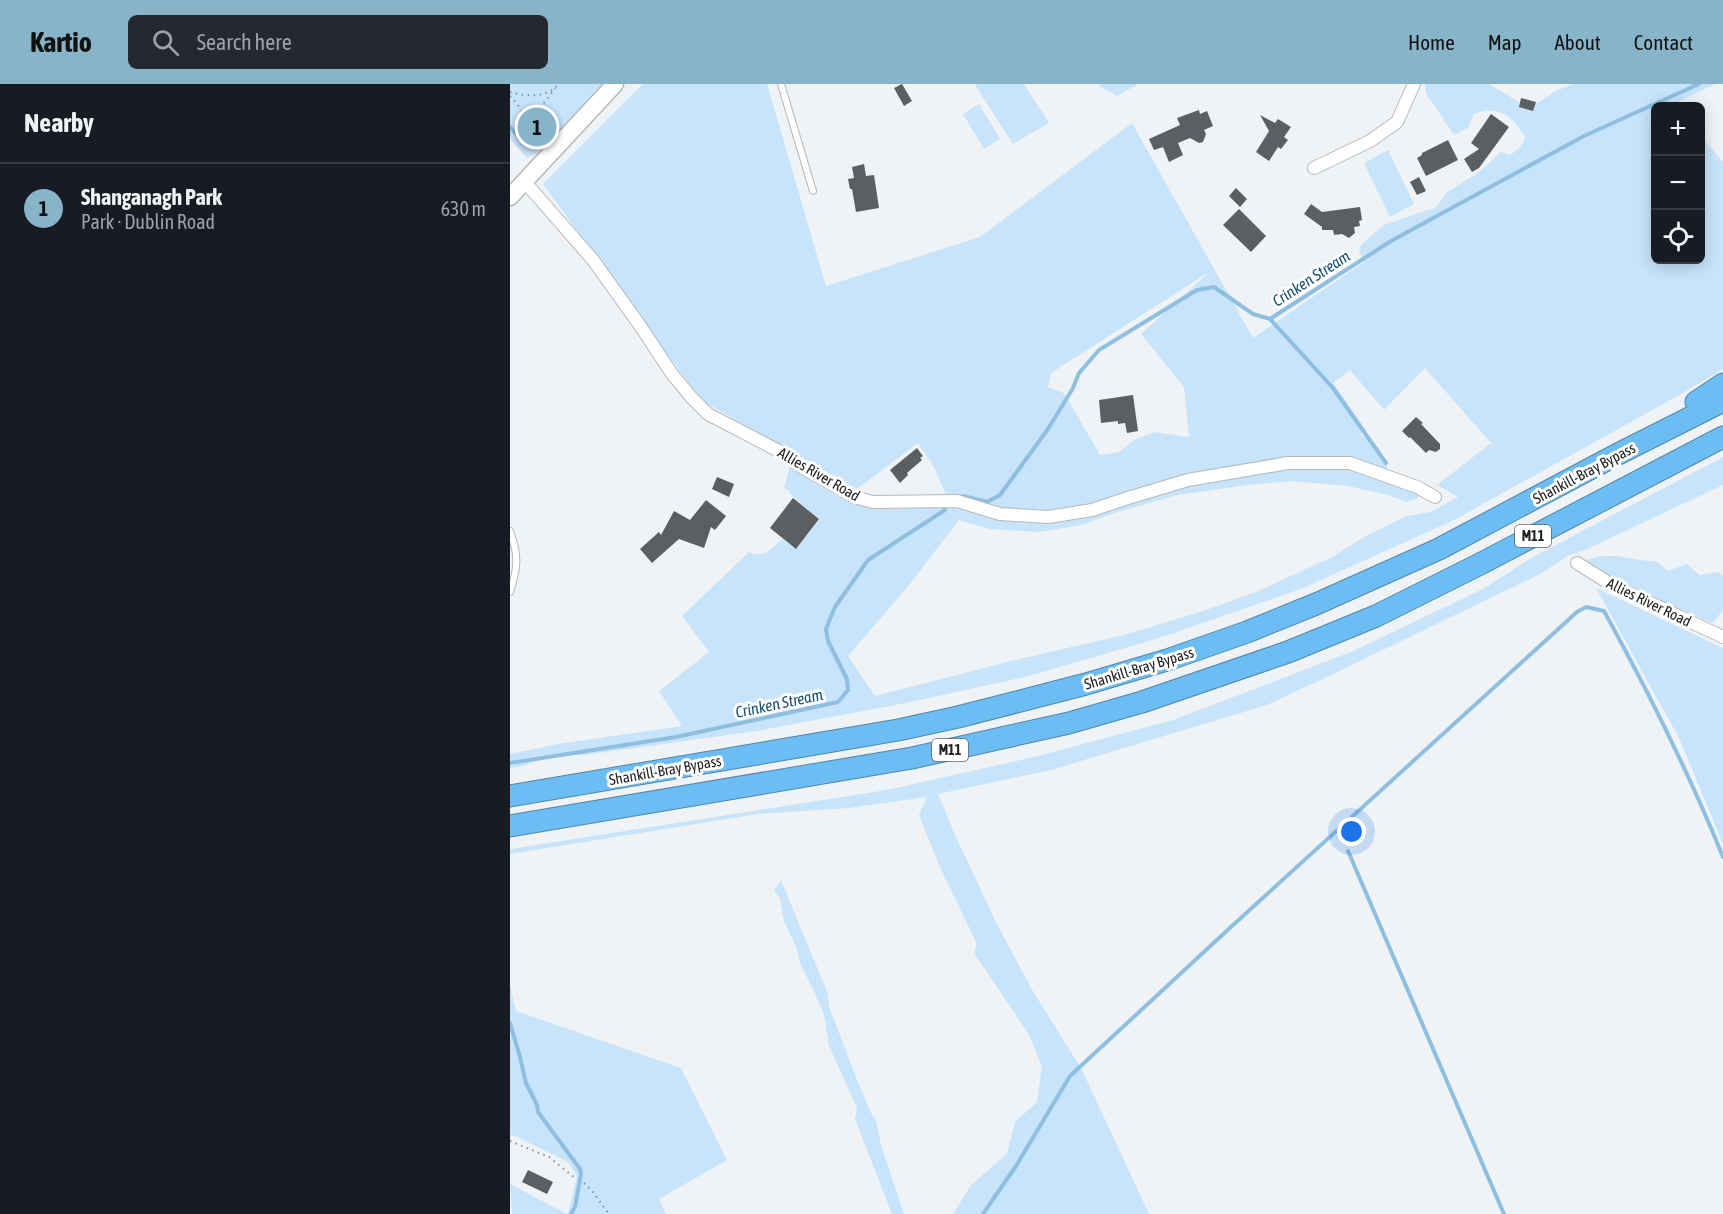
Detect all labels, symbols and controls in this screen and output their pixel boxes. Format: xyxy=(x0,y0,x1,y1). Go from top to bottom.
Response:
search box xyxy=(128,15,548,69)
text: Kartio xyxy=(30,26,92,58)
icon: search xyxy=(149,26,182,59)
text: Search here xyxy=(197,29,292,55)
text: Home xyxy=(1408,30,1455,54)
text: Map xyxy=(1488,30,1522,54)
text: About xyxy=(1555,30,1601,54)
text: Contact xyxy=(1634,30,1693,54)
map controls xyxy=(1651,102,1705,264)
button: + xyxy=(1651,102,1705,156)
pin: 1 xyxy=(518,104,556,150)
text: Nearby xyxy=(24,108,94,138)
button: − xyxy=(1651,156,1705,210)
text: Shanganagh Park xyxy=(81,184,222,210)
text: 1 xyxy=(39,197,48,220)
text: 630 m xyxy=(441,197,486,220)
text: Park · Dublin Road xyxy=(81,210,215,233)
button: locate xyxy=(1651,210,1705,264)
water label: Crinken Stream xyxy=(1269,246,1354,310)
street label: Shankill-Bray Bypass xyxy=(1530,439,1638,507)
street label: Allies River Road xyxy=(775,444,863,504)
road number: M11 xyxy=(1515,525,1551,547)
street label: Allies River Road xyxy=(1604,574,1694,630)
street label: Shankill-Bray Bypass xyxy=(1082,643,1196,693)
water label: Crinken Stream xyxy=(734,685,825,721)
road number: M11 xyxy=(932,739,968,761)
street label: Shankill-Bray Bypass xyxy=(608,752,722,788)
your location xyxy=(1337,817,1366,846)

